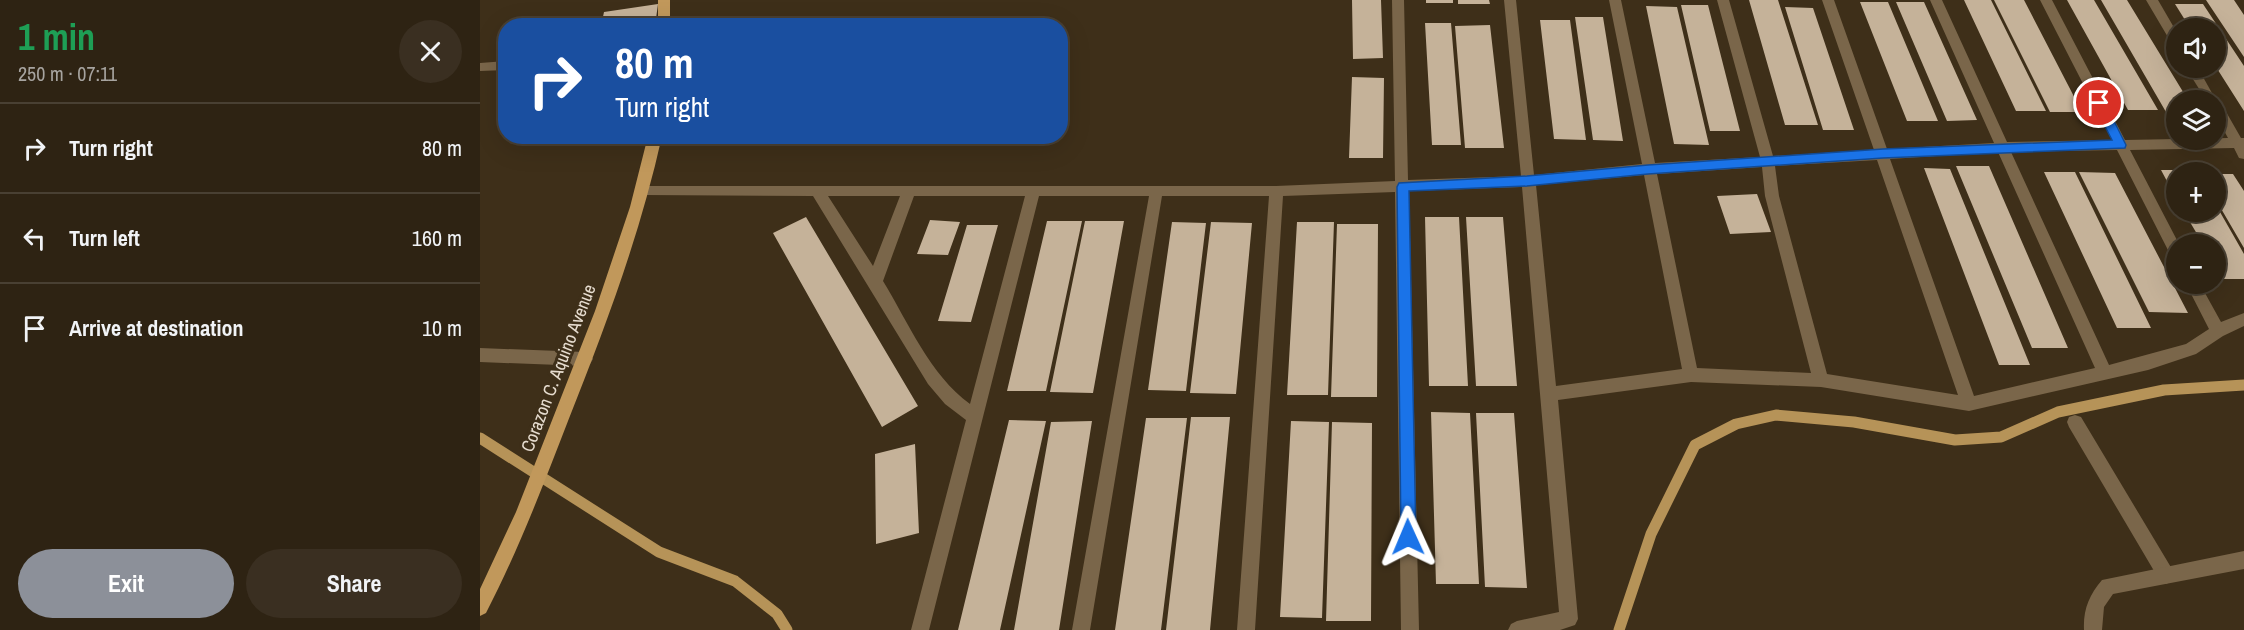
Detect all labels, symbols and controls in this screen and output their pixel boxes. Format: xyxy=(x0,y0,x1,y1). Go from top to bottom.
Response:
text: 1 min xyxy=(18,13,95,61)
map controls xyxy=(2166,18,2226,294)
button: sound xyxy=(2166,18,2226,78)
button: close xyxy=(399,20,462,83)
text: 80 m xyxy=(615,35,694,91)
icon: right xyxy=(516,42,594,120)
text: 250 m · 07:11 xyxy=(18,60,117,87)
pin xyxy=(2073,77,2124,128)
icon: arrive xyxy=(2082,86,2115,119)
text: Turn right xyxy=(615,89,709,125)
button: layers xyxy=(2166,90,2226,150)
icon: right xyxy=(18,132,51,165)
text: Turn right xyxy=(69,133,153,163)
text: 80 m xyxy=(422,133,462,163)
button: + xyxy=(2166,162,2226,222)
icon: left xyxy=(18,222,51,255)
text: Turn left xyxy=(69,223,140,253)
text: 160 m xyxy=(412,223,462,253)
button: − xyxy=(2166,234,2226,294)
street label: Corazon C. Aquino Avenue xyxy=(514,281,602,455)
icon: arrive xyxy=(18,312,51,345)
text: Arrive at destination xyxy=(69,313,243,343)
text: 10 m xyxy=(422,313,462,343)
position arrow xyxy=(1376,505,1440,569)
button: Exit xyxy=(18,549,234,618)
button: Share xyxy=(246,549,462,618)

